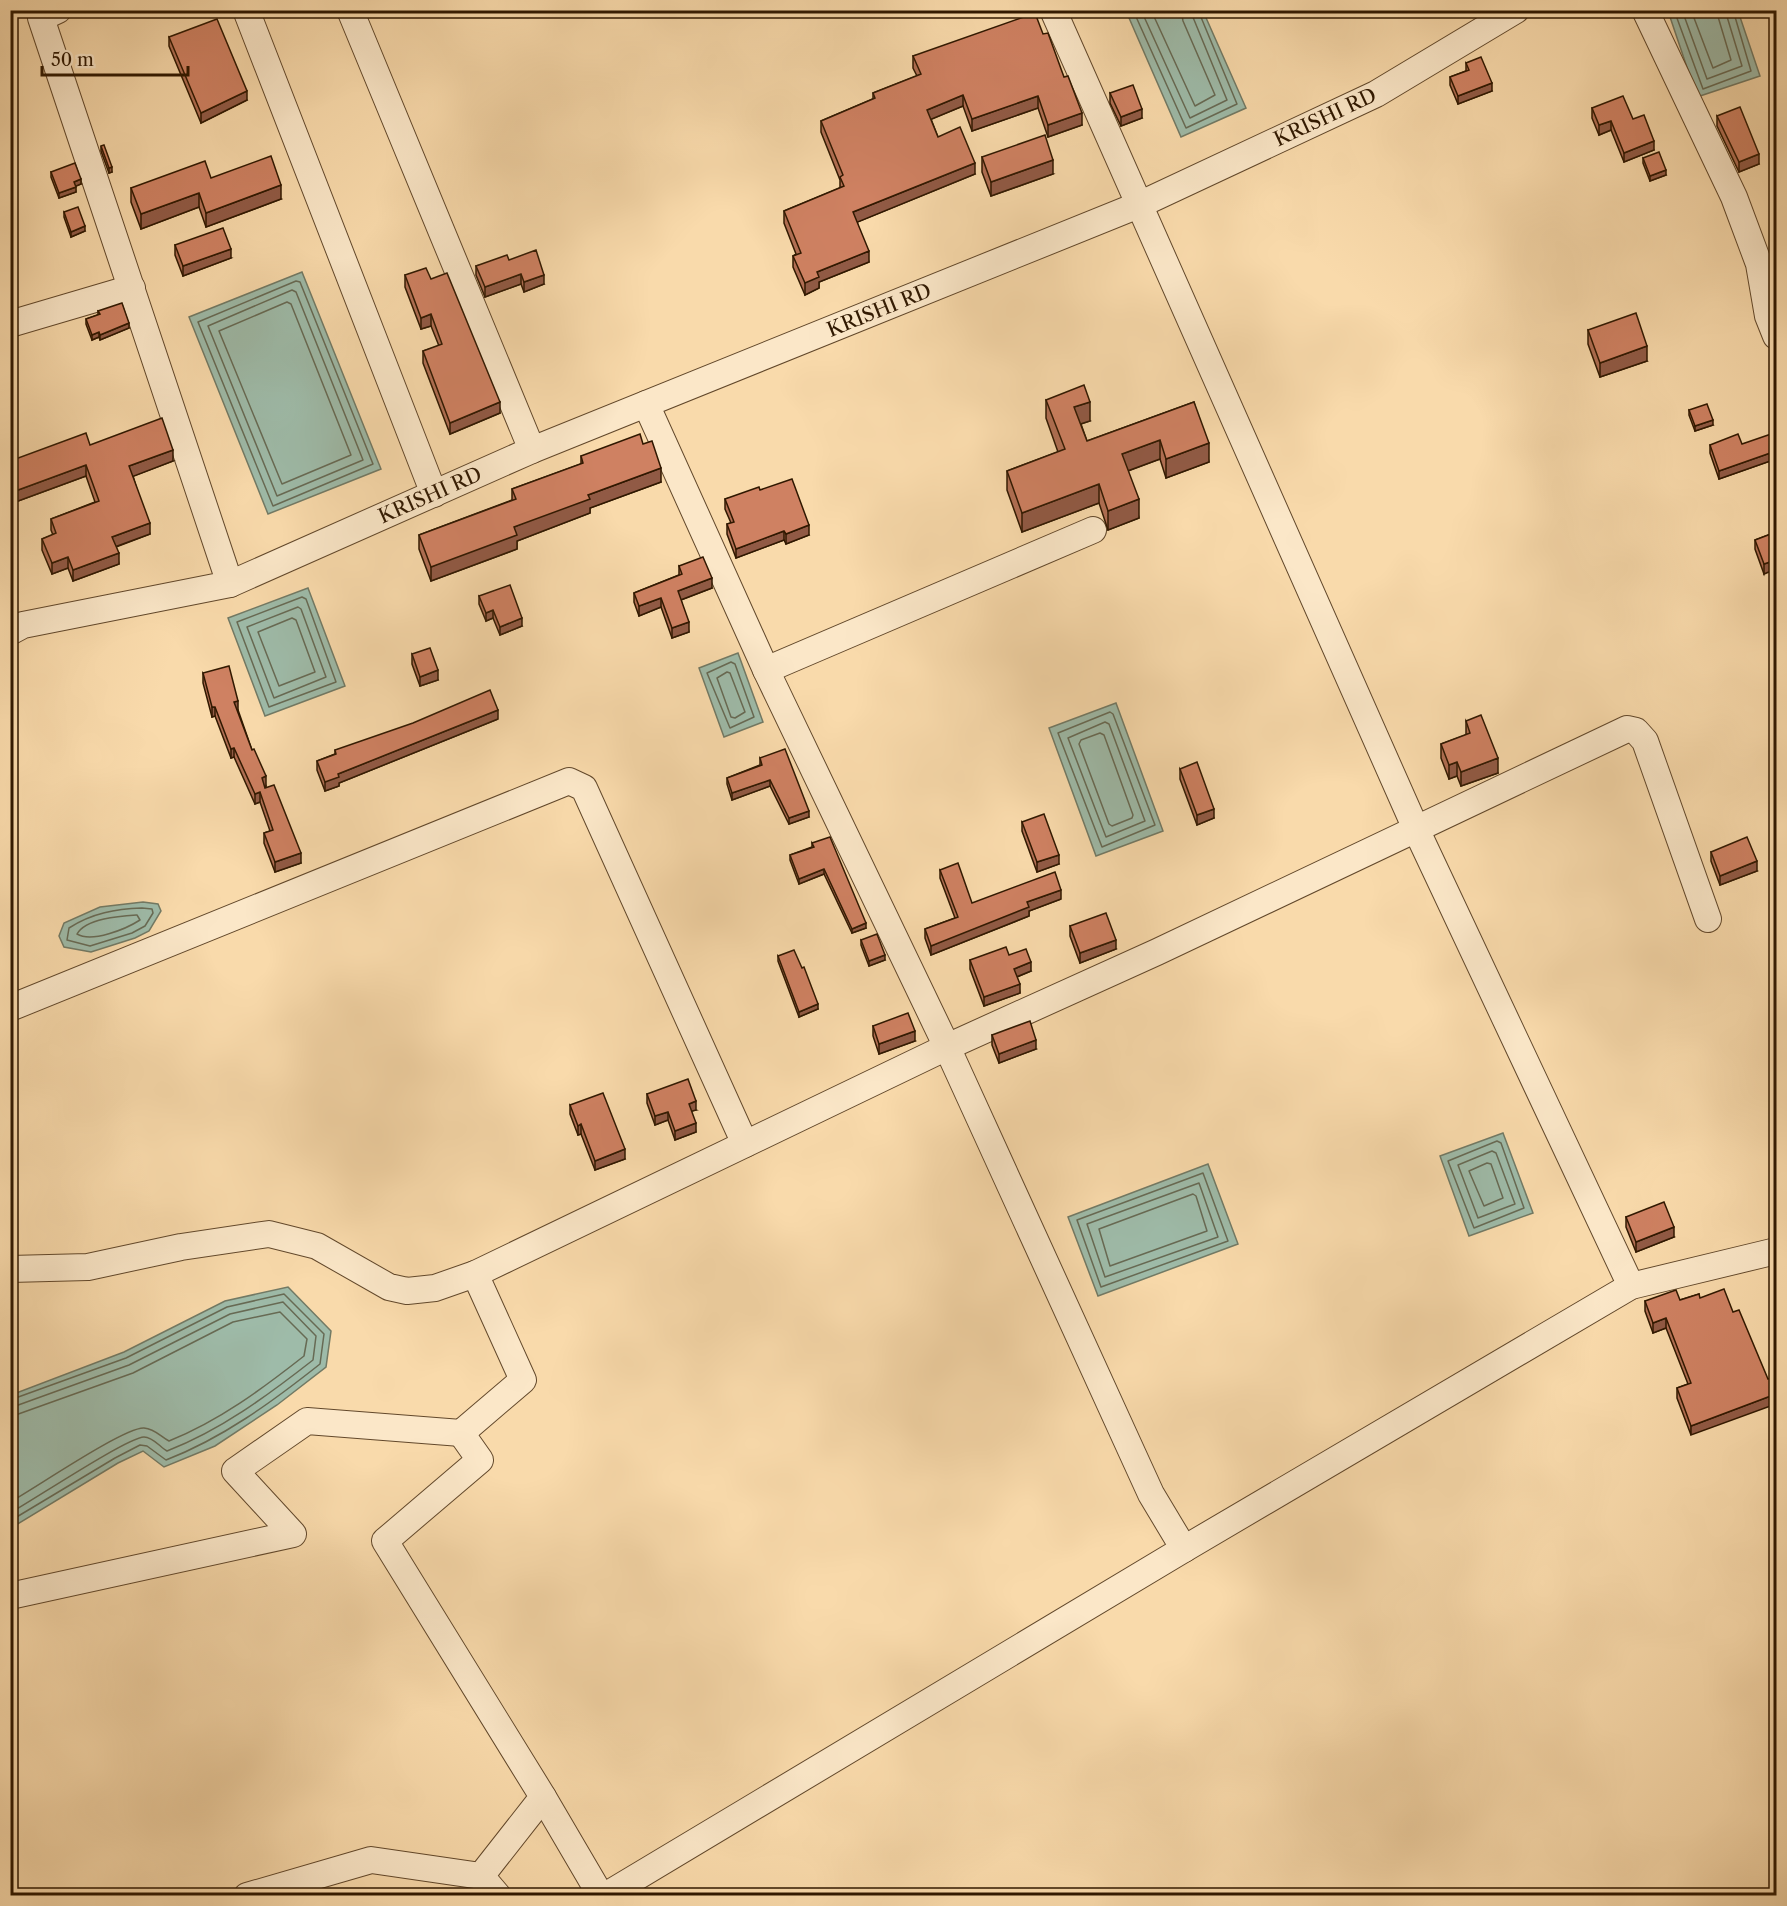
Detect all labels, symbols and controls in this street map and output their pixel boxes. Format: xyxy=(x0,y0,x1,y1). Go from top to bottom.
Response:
scale bar xyxy=(42,39,188,77)
text: 50 m xyxy=(51,49,94,71)
street label: KRISHI RD xyxy=(1270,83,1380,151)
street label: KRISHI RD xyxy=(823,278,935,342)
street label: KRISHI RD xyxy=(375,462,485,528)

